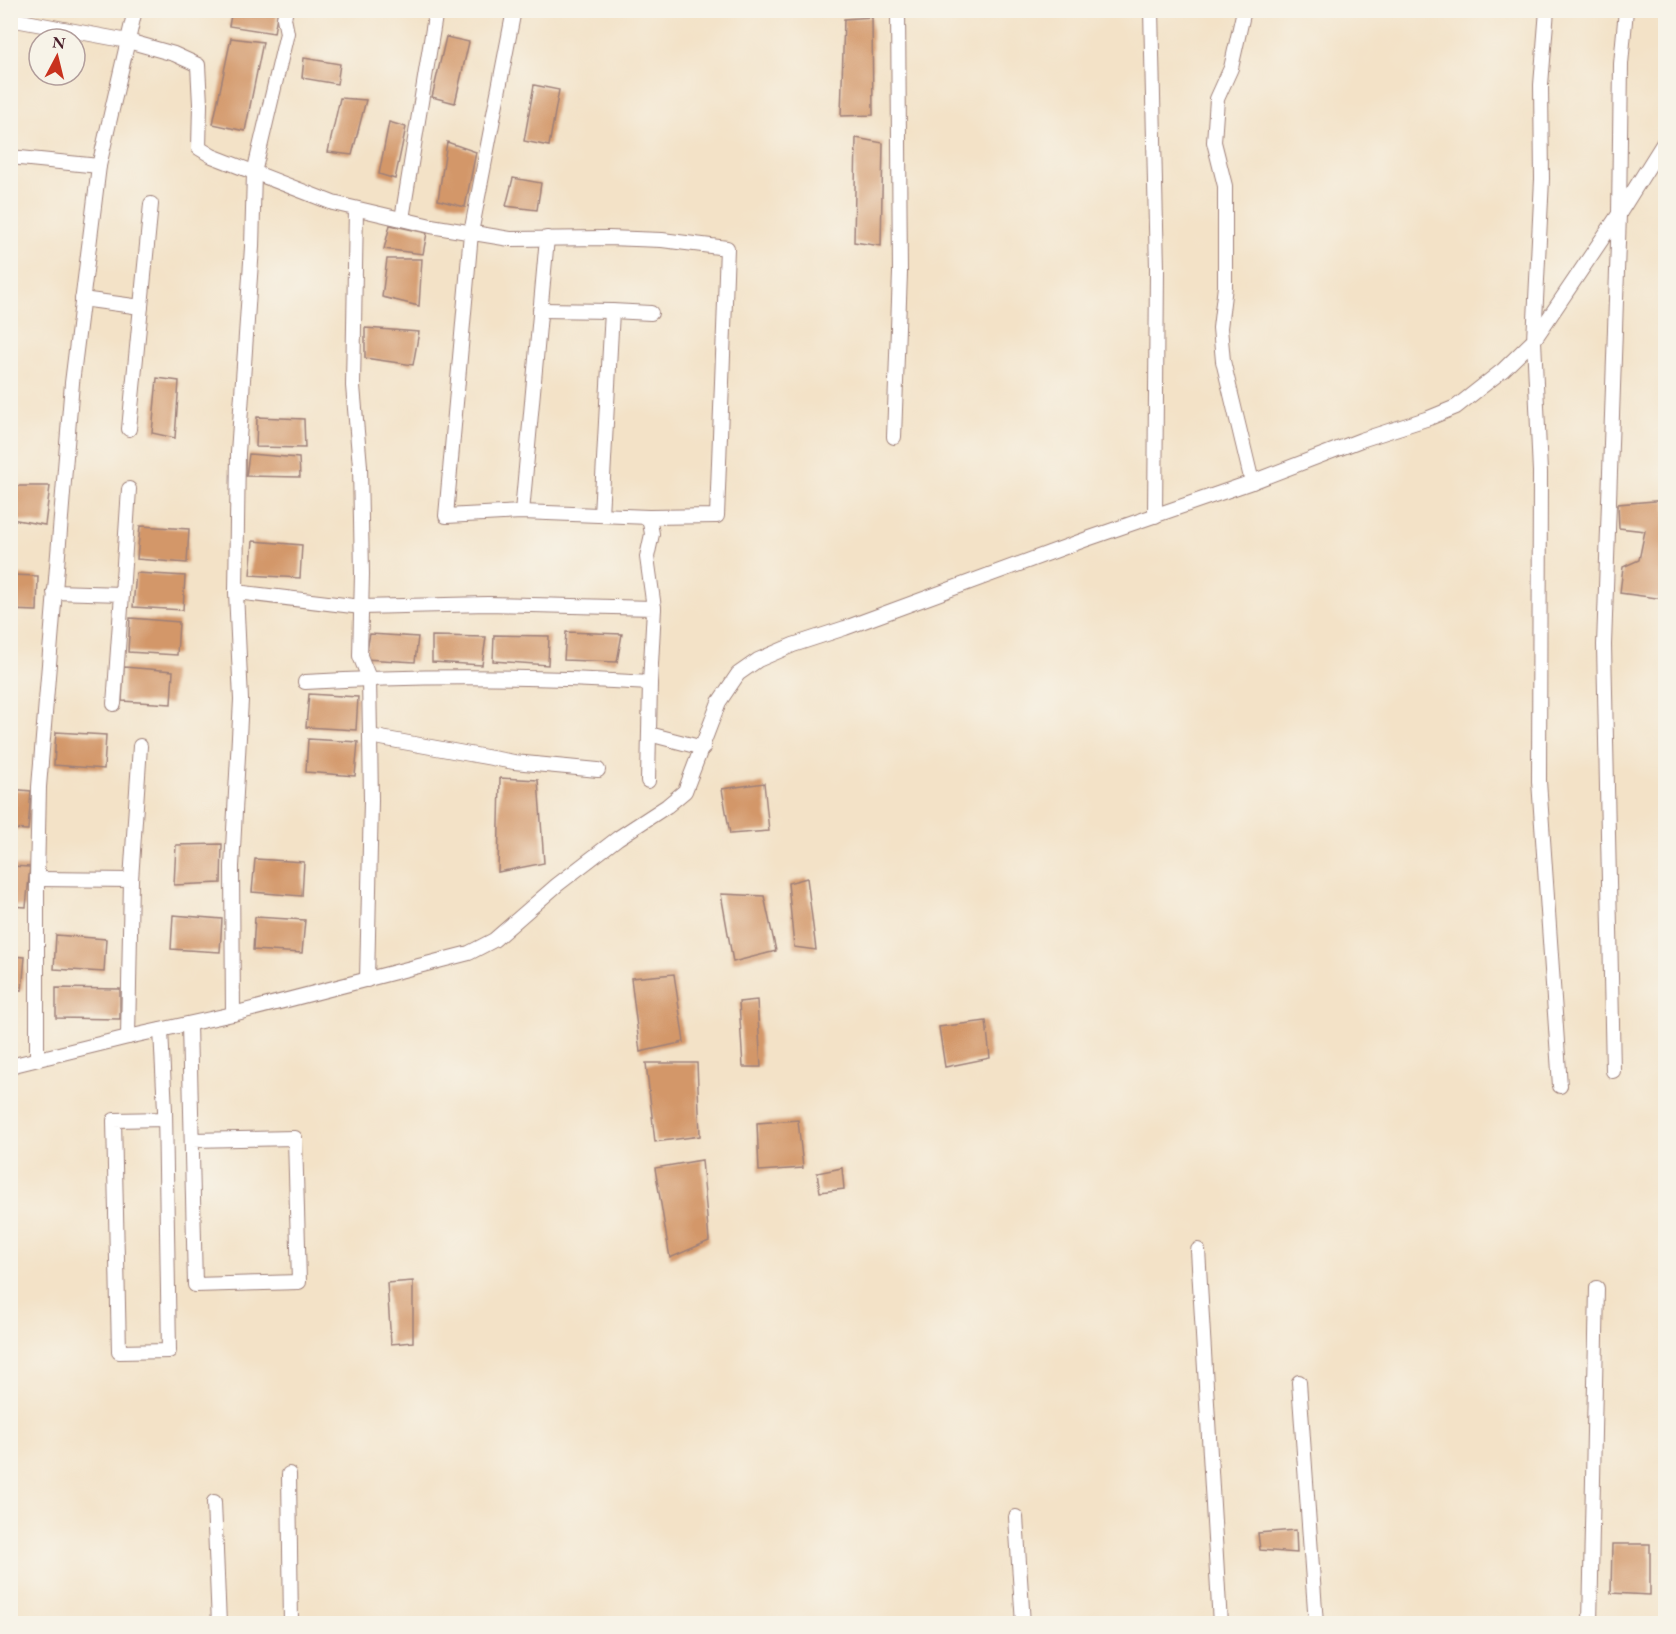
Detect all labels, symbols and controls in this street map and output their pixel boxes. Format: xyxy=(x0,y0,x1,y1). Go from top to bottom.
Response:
north arrow xyxy=(27,27,87,87)
text: N xyxy=(51,31,67,54)

